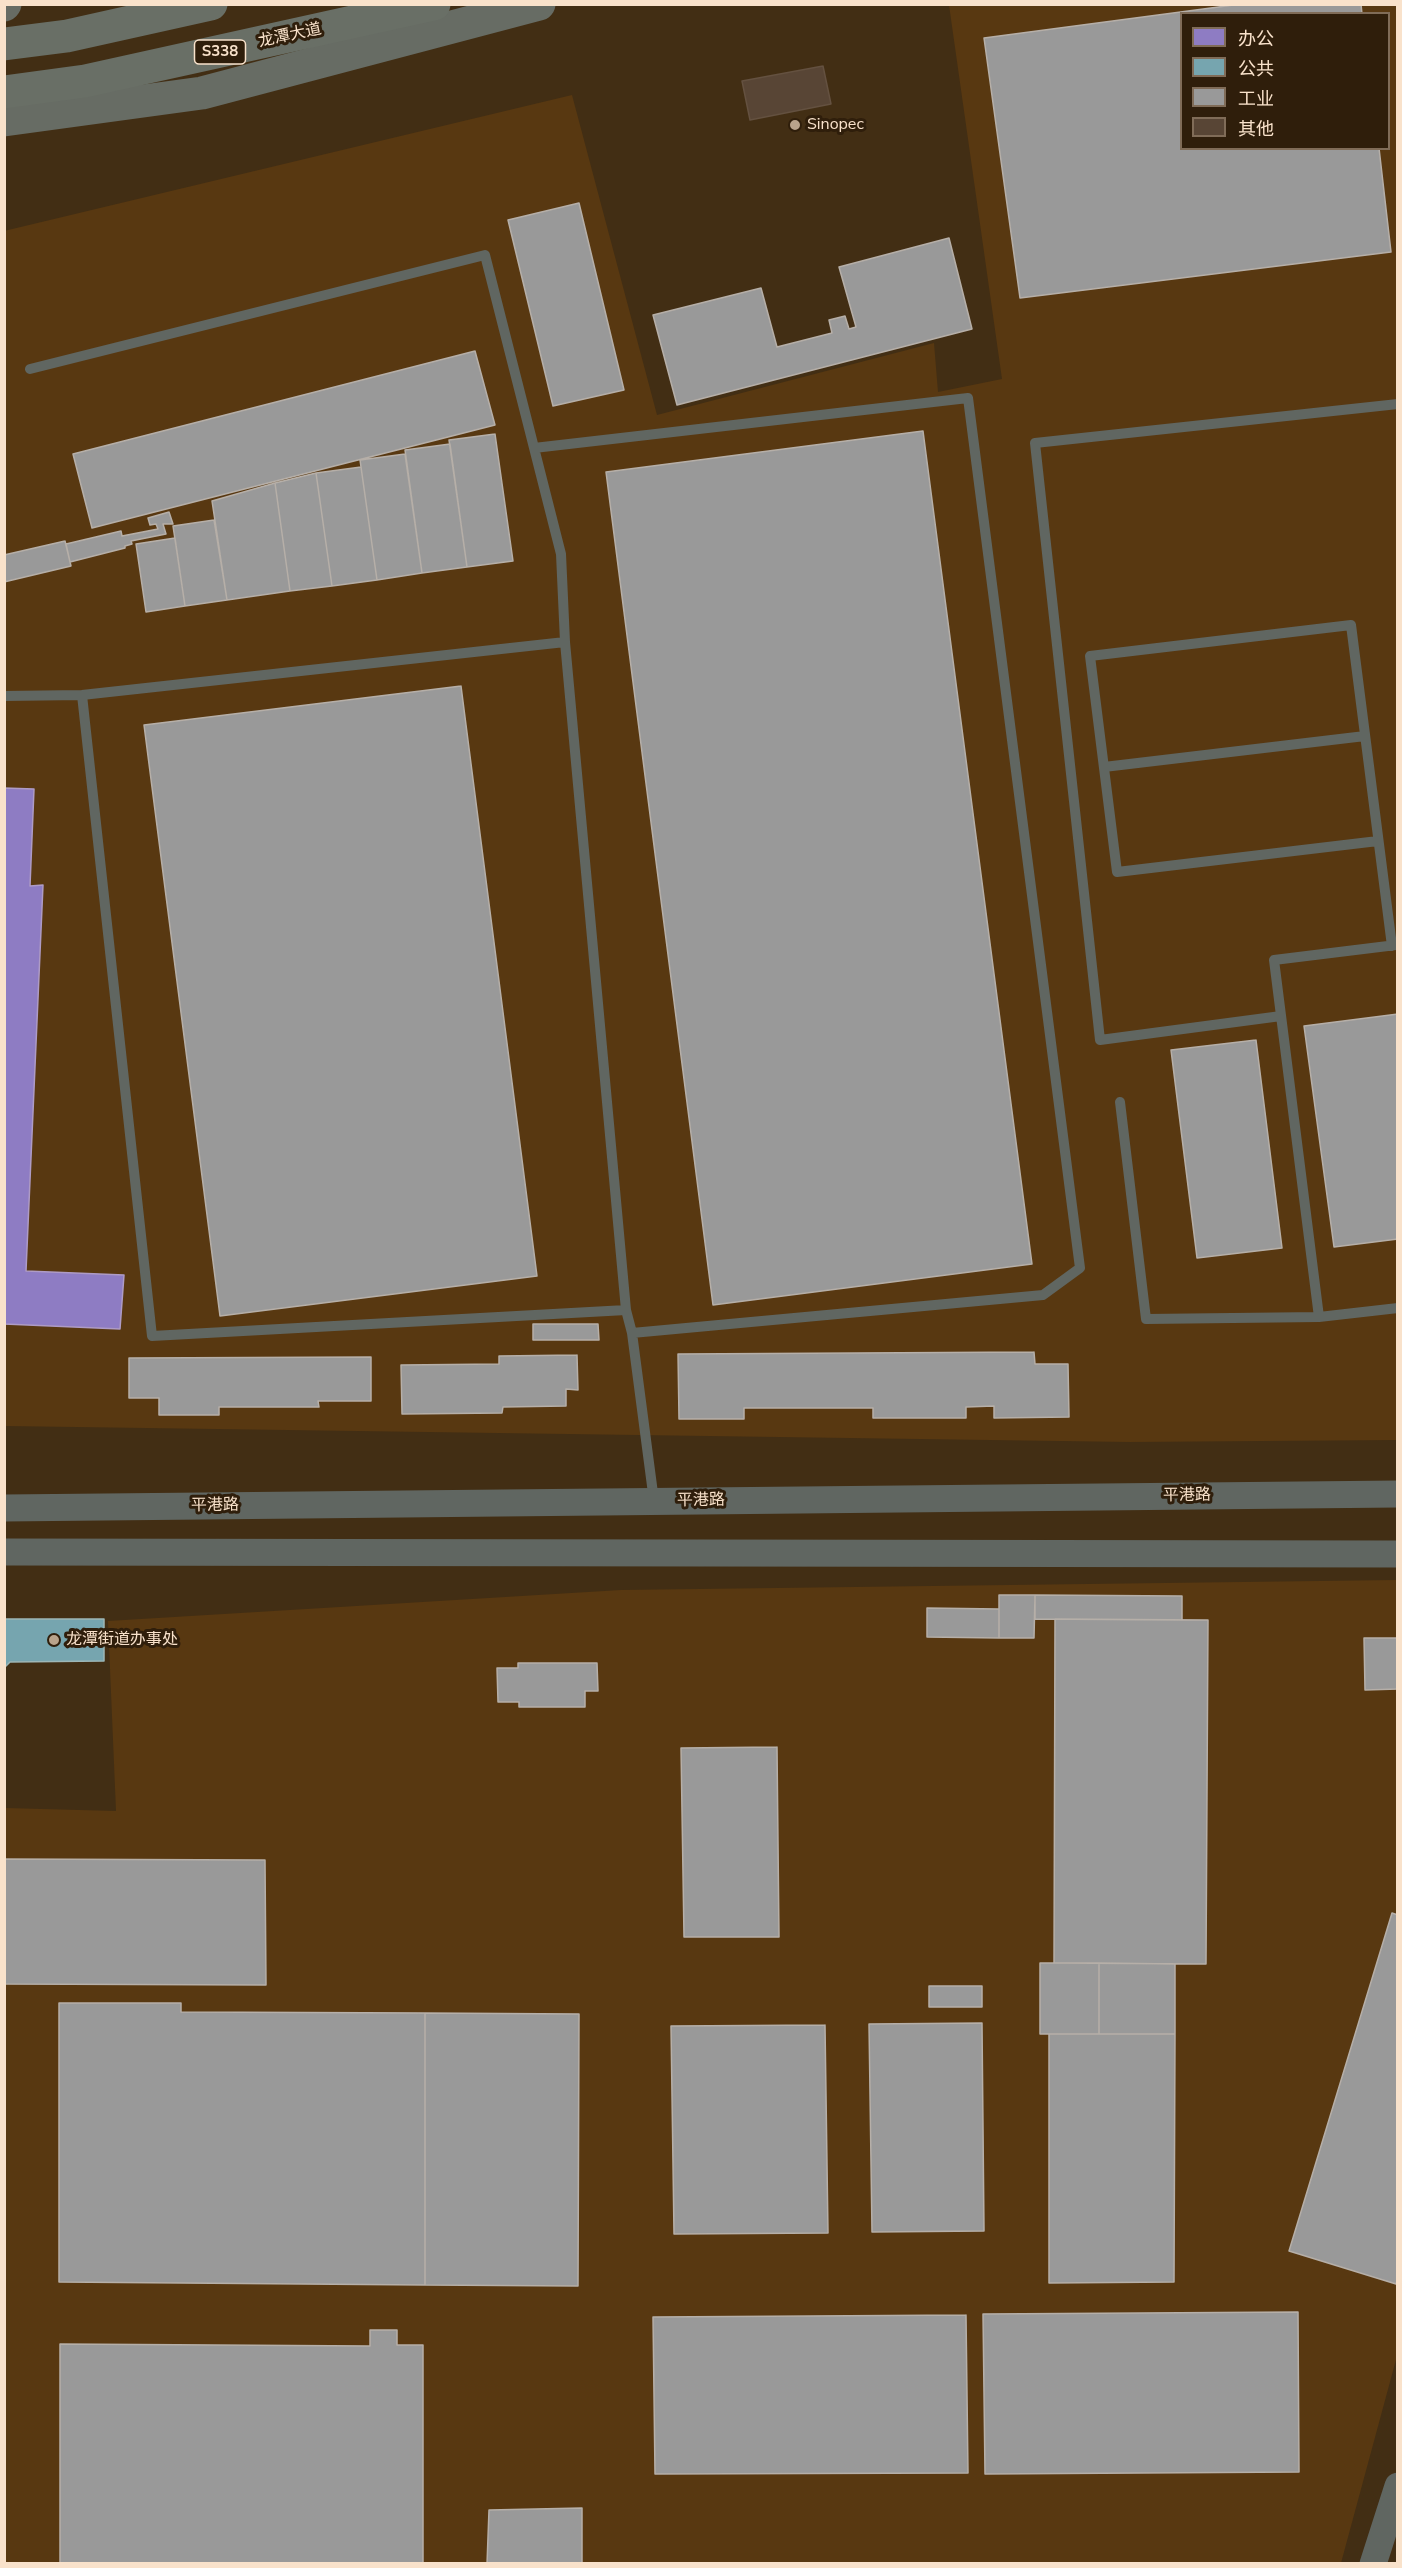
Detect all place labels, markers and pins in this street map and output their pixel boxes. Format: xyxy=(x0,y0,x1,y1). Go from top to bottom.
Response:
place label: Sinopec xyxy=(807,115,864,135)
marker: Sinopec xyxy=(788,118,802,132)
place label: 龙潭街道办事处 xyxy=(66,1630,178,1650)
marker: 龙潭街道办事处 xyxy=(47,1633,61,1647)

